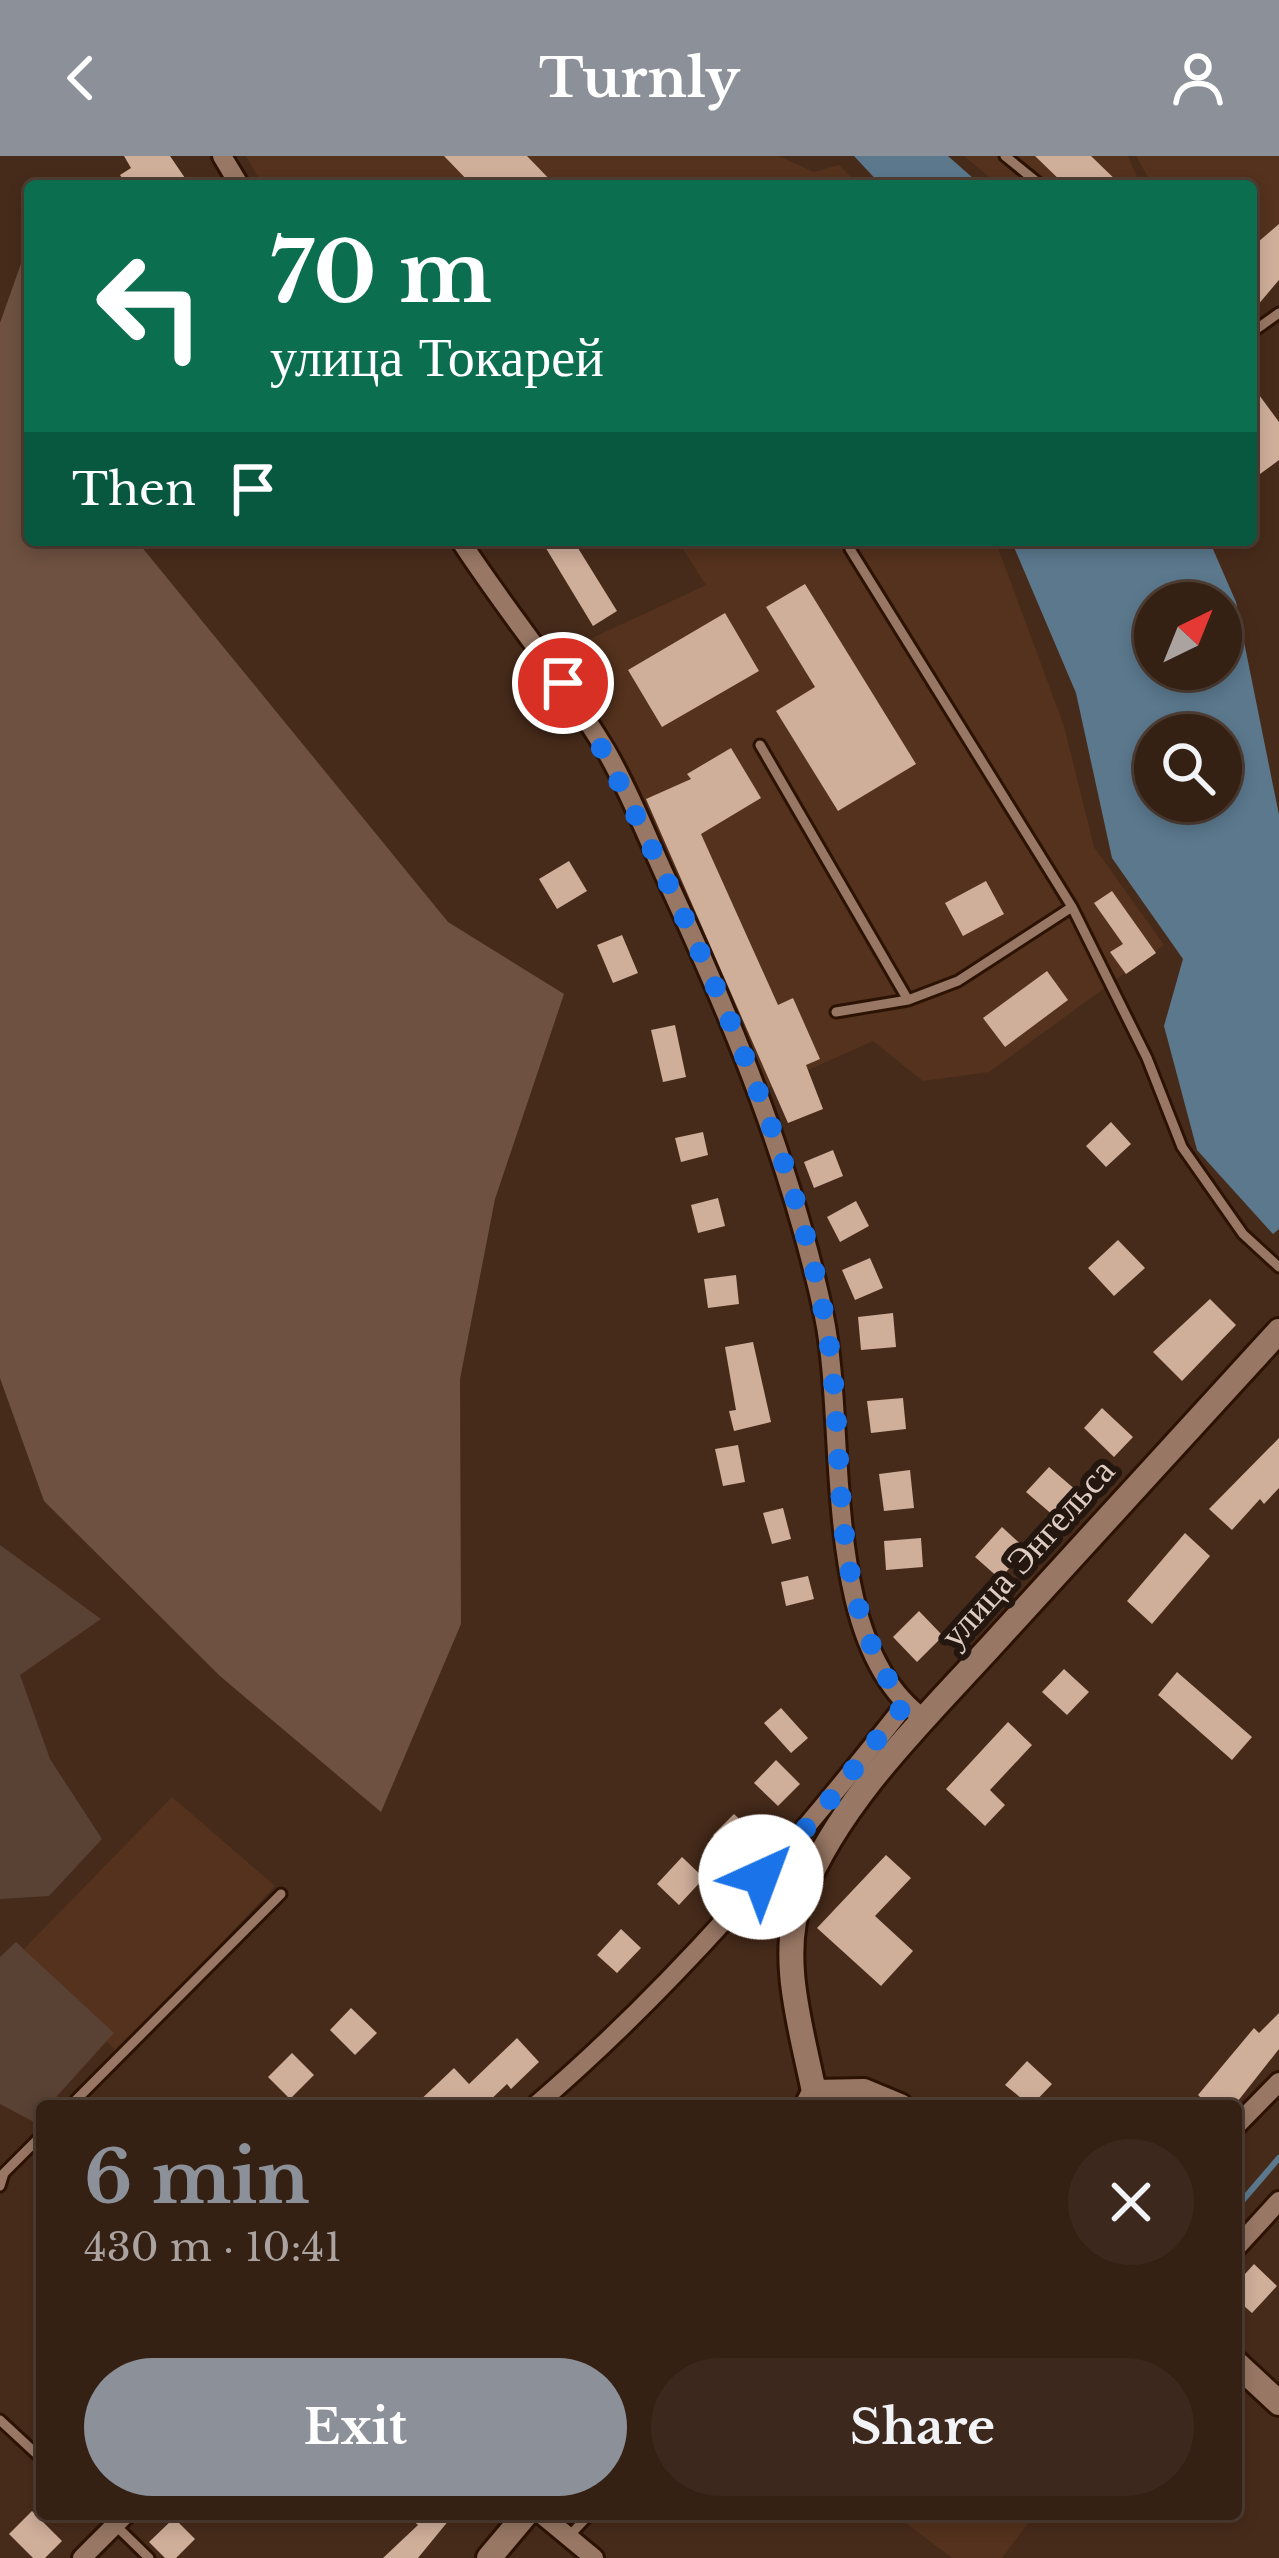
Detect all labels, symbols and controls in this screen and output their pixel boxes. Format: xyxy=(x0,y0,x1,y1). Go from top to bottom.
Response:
icon: back xyxy=(48,45,114,111)
text: Turnly xyxy=(539,45,740,112)
icon: person xyxy=(1165,45,1231,111)
text: 70 m xyxy=(270,221,492,325)
icon: left xyxy=(72,228,228,384)
text: улица Токарей xyxy=(270,324,604,391)
icon: arrive xyxy=(220,456,286,522)
text: Then xyxy=(72,461,196,517)
north arrow xyxy=(1134,582,1242,690)
map controls xyxy=(1134,582,1242,822)
pin xyxy=(512,632,614,734)
icon: arrive xyxy=(530,650,596,716)
button: search xyxy=(1134,714,1242,822)
street label: улица Энгельса xyxy=(930,1449,1124,1657)
position arrow xyxy=(698,1814,824,1940)
text: 6 min xyxy=(84,2133,310,2222)
button: close xyxy=(1068,2139,1194,2265)
text: 430 m · 10:41 xyxy=(84,2223,342,2272)
button: Exit xyxy=(84,2358,627,2496)
button: Share xyxy=(651,2358,1194,2496)

